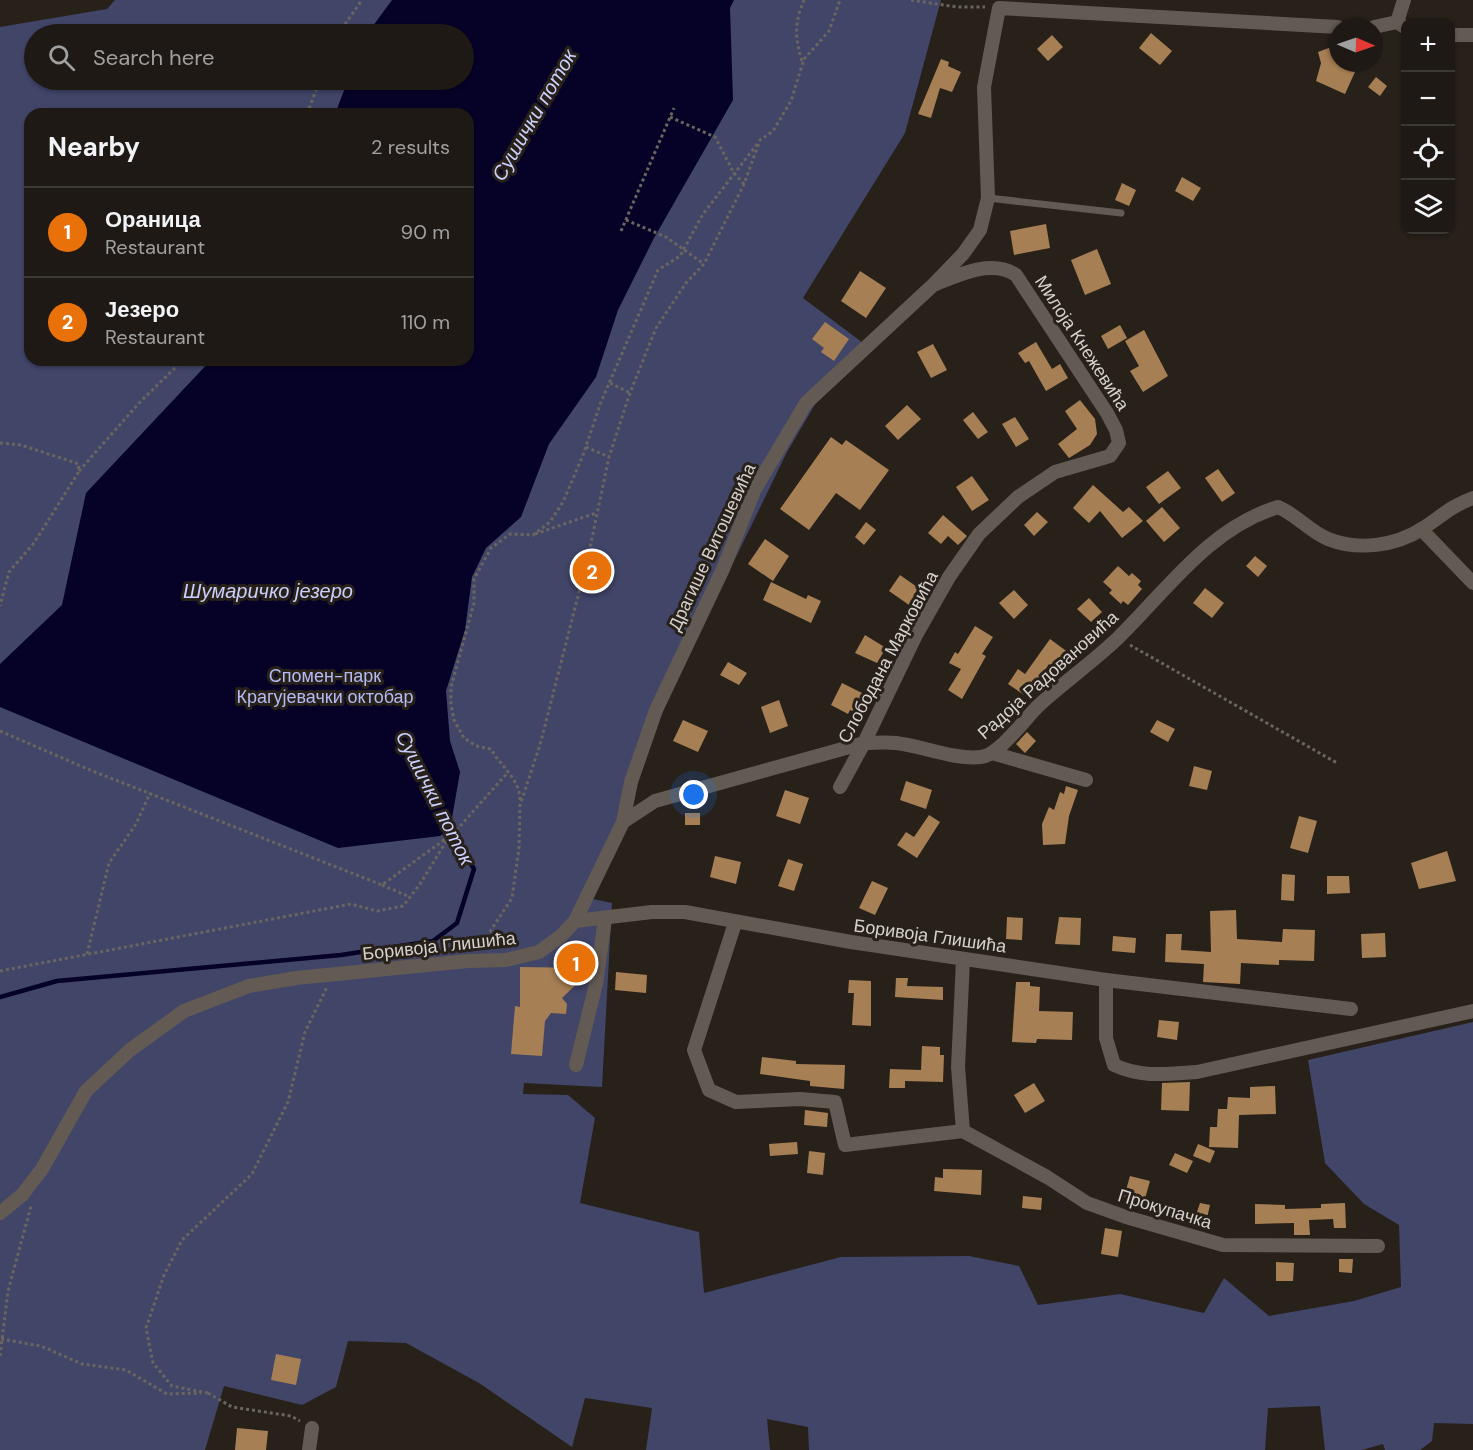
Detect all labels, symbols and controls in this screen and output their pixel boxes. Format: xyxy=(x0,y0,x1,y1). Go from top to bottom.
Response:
north arrow xyxy=(1329,18,1383,72)
map controls xyxy=(1401,18,1455,234)
button: + xyxy=(1401,18,1455,72)
search box xyxy=(24,24,474,90)
icon: search xyxy=(45,41,78,74)
text: Search here xyxy=(93,43,214,72)
water label: Сушички поток xyxy=(486,43,583,185)
button: − xyxy=(1401,72,1455,126)
button: locate xyxy=(1401,126,1455,180)
text: Nearby xyxy=(48,130,140,164)
text: 2 results xyxy=(371,134,450,160)
button: layers xyxy=(1401,180,1455,234)
text: Ораница xyxy=(105,205,201,234)
text: 1 xyxy=(64,219,71,245)
text: 90 m xyxy=(401,219,450,245)
text: Restaurant xyxy=(105,234,205,260)
street label: Милоја Кнежевића xyxy=(1029,271,1135,416)
text: Језеро xyxy=(105,295,179,324)
text: 2 xyxy=(62,309,73,335)
text: 110 m xyxy=(401,309,450,335)
text: Restaurant xyxy=(105,324,205,350)
street label: Драгише Витошевића xyxy=(663,458,762,635)
pin: 2 xyxy=(572,548,612,594)
street label: Слободана Марковића xyxy=(832,566,944,747)
water label: Шумаричко језеро xyxy=(183,578,353,604)
street label: Радоја Радовановића xyxy=(972,605,1124,745)
park label: Спомен-парк Крагујевачки октобар xyxy=(236,664,414,709)
water label: Сушички поток xyxy=(390,726,481,871)
your location xyxy=(679,780,708,809)
street label: Боривоја Глишића xyxy=(852,913,1009,959)
street label: Боривоја Глишића xyxy=(361,926,518,966)
pin: 1 xyxy=(556,940,596,986)
street label: Прокупачка xyxy=(1115,1183,1216,1235)

